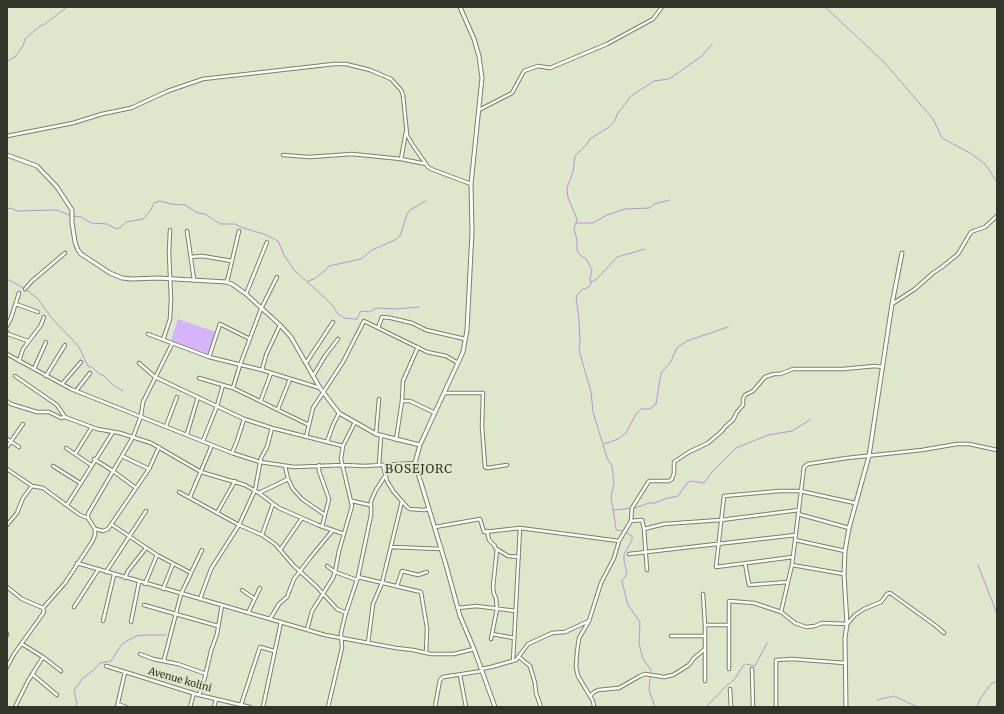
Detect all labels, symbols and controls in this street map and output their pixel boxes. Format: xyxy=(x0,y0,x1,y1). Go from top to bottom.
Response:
district label: BOSEJORC xyxy=(385,463,453,477)
street label: Avenue kolini xyxy=(147,665,213,695)

